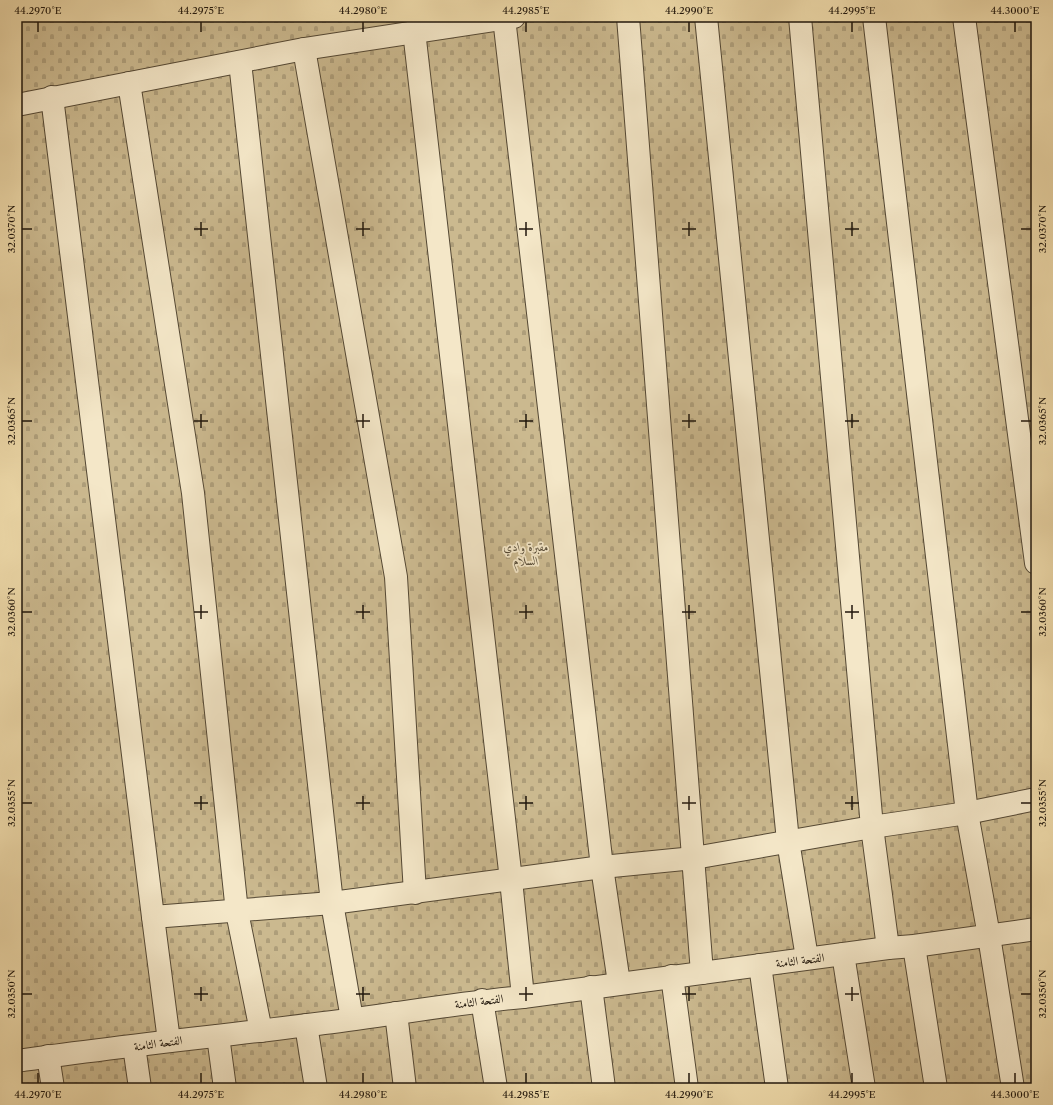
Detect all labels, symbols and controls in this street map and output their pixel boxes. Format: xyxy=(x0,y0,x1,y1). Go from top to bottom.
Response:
text: 44.2970°E xyxy=(14,4,62,17)
text: 44.2975°E xyxy=(178,4,224,17)
text: 44.2980°E xyxy=(339,4,387,17)
text: 44.2985°E xyxy=(502,4,550,17)
text: 44.2990°E xyxy=(665,4,713,17)
text: 44.2995°E xyxy=(828,4,876,17)
text: 44.3000°E xyxy=(991,4,1040,17)
text: 32.0370°N xyxy=(5,205,18,253)
text: 32.0370°N xyxy=(1036,205,1049,253)
text: 32.0365°N xyxy=(5,397,18,445)
text: 32.0365°N xyxy=(1036,397,1049,445)
park label: مقبرة وادي السلام xyxy=(503,539,549,572)
text: 32.0360°N xyxy=(5,587,18,637)
text: 32.0360°N xyxy=(1036,587,1049,637)
text: 32.0355°N xyxy=(5,779,18,827)
text: 32.0355°N xyxy=(1036,779,1049,827)
street label: الفتحة الثامنة xyxy=(775,950,826,970)
text: 32.0350°N xyxy=(5,970,18,1018)
text: 32.0350°N xyxy=(1036,970,1049,1018)
street label: الفتحة الثامنة xyxy=(454,991,505,1011)
street label: الفتحة الثامنة xyxy=(133,1032,184,1054)
text: 44.2970°E xyxy=(14,1088,62,1101)
text: 44.2975°E xyxy=(178,1088,224,1101)
text: 44.2980°E xyxy=(339,1088,387,1101)
text: 44.2985°E xyxy=(502,1088,550,1101)
text: 44.2990°E xyxy=(665,1088,713,1101)
text: 44.2995°E xyxy=(828,1088,876,1101)
text: 44.3000°E xyxy=(991,1088,1040,1101)

